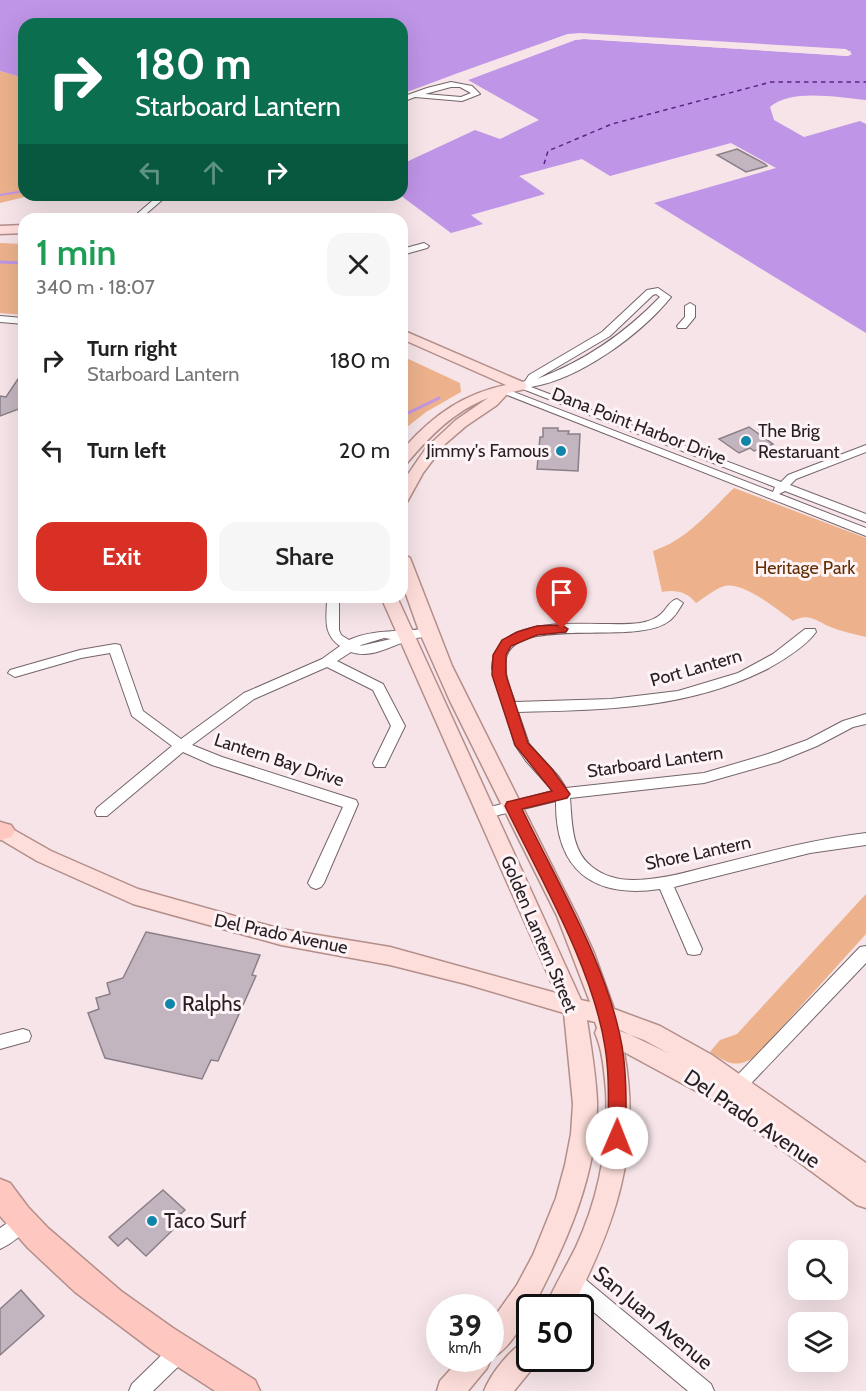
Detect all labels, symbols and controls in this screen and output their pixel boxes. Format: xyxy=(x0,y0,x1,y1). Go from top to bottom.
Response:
text: 180 m xyxy=(135,38,251,90)
icon: right xyxy=(36,42,114,120)
text: Starboard Lantern xyxy=(135,90,341,123)
icon: left xyxy=(134,156,167,189)
icon: ahead xyxy=(197,156,230,189)
icon: right xyxy=(260,156,293,189)
text: 1 min xyxy=(36,230,116,274)
button: close xyxy=(327,233,390,296)
text: 340 m · 18:07 xyxy=(36,275,155,299)
text: Turn right xyxy=(87,335,177,362)
icon: right xyxy=(36,344,69,377)
text: 180 m xyxy=(330,347,390,374)
text: Starboard Lantern xyxy=(87,362,239,386)
street label: Dana Point Harbor Drive xyxy=(549,383,729,469)
place label: The Brig Restaruant xyxy=(758,420,840,463)
icon: left xyxy=(36,434,69,467)
marker: The Brig Restaruant xyxy=(739,434,753,448)
text: Turn left xyxy=(87,437,166,464)
text: 20 m xyxy=(339,437,390,464)
place label: Jimmy's Famous xyxy=(425,440,549,462)
marker: Jimmy's Famous xyxy=(554,444,568,458)
button: Exit xyxy=(36,522,207,591)
button: Share xyxy=(219,522,390,591)
park label: Heritage Park xyxy=(755,557,856,579)
pin xyxy=(536,567,587,629)
icon: arrive xyxy=(545,576,578,609)
street label: Port Lantern xyxy=(648,644,744,692)
street label: Lantern Bay Drive xyxy=(211,729,347,791)
street label: Starboard Lantern xyxy=(586,742,724,782)
street label: Shore Lantern xyxy=(643,831,753,875)
street label: Golden Lantern Street xyxy=(496,852,582,1016)
street label: Del Prado Avenue xyxy=(212,909,350,959)
place label: Ralphs xyxy=(182,991,242,1016)
marker: Ralphs xyxy=(163,997,177,1011)
street label: Del Prado Avenue xyxy=(680,1064,825,1173)
position arrow xyxy=(585,1106,649,1170)
place label: Taco Surf xyxy=(164,1208,246,1233)
marker: Taco Surf xyxy=(145,1214,159,1228)
map controls xyxy=(788,1240,848,1372)
button: search xyxy=(788,1240,848,1300)
street label: San Juan Avenue xyxy=(589,1260,718,1375)
speed limit sign: 50 xyxy=(516,1294,594,1372)
text: 39 xyxy=(448,1307,482,1344)
button: layers xyxy=(788,1312,848,1372)
text: km/h xyxy=(449,1339,481,1357)

